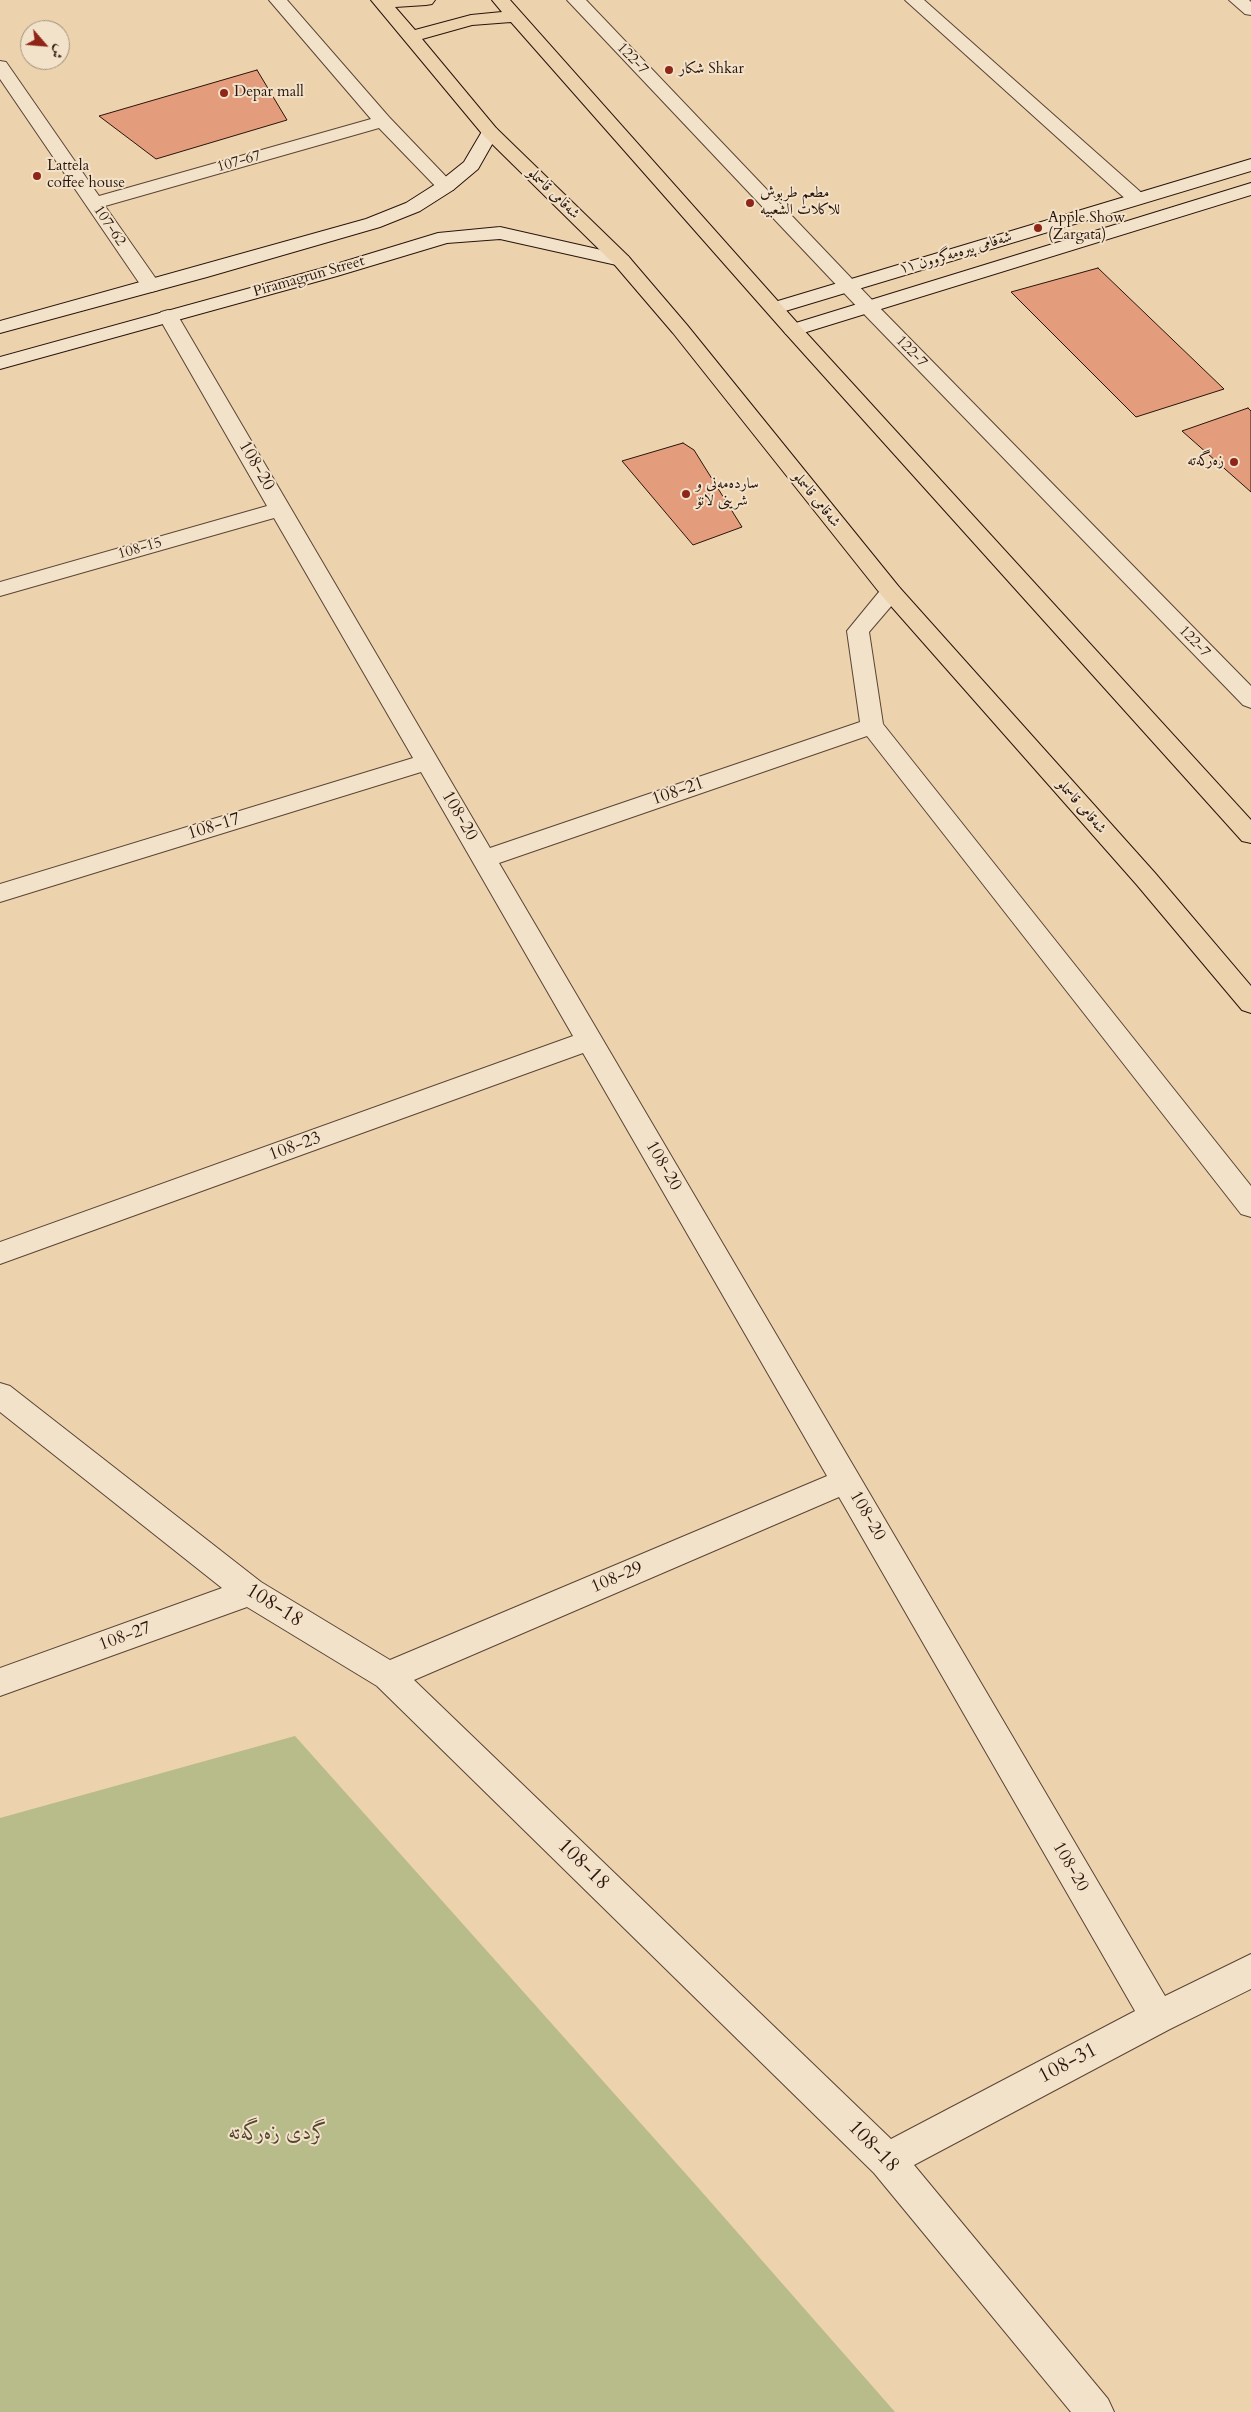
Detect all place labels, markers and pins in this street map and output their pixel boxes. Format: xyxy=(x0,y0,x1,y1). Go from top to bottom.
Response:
place label: شکار Shkar xyxy=(679,61,744,79)
marker: شکار Shkar xyxy=(663,64,675,76)
place label: Depar mall xyxy=(234,84,304,102)
marker: Depar mall xyxy=(218,87,230,99)
place label: Lattela coffee house xyxy=(47,158,125,193)
marker: Lattela coffee house xyxy=(31,170,43,182)
place label: مطعم طربوش للاكلات الشعبيه xyxy=(760,185,840,220)
marker: مطعم طربوش للاكلات الشعبيه xyxy=(744,197,756,209)
place label: Apple Show (Zargata) xyxy=(1048,210,1125,245)
marker: Apple Show (Zargata) xyxy=(1032,222,1044,234)
place label: زەرگەتە xyxy=(1187,453,1224,471)
marker: زەرگەتە xyxy=(1228,456,1240,468)
place label: ساردەمەنی و شرینی لانۆ xyxy=(696,476,759,511)
marker: ساردەمەنی و شرینی لانۆ xyxy=(680,488,692,500)

